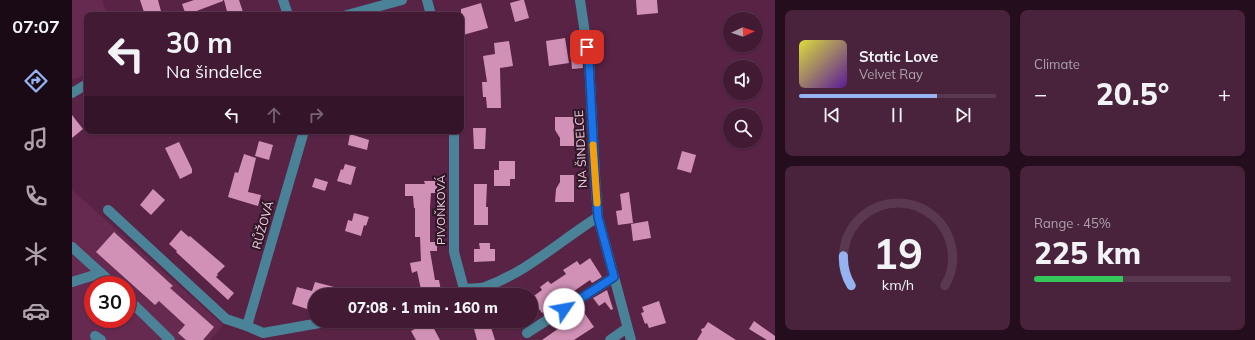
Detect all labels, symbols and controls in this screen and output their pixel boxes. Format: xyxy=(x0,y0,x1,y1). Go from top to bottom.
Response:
north arrow xyxy=(723,12,763,52)
map controls xyxy=(723,12,763,148)
text: 07:07 xyxy=(12,15,60,38)
text: 30 m xyxy=(166,25,232,60)
icon: left xyxy=(100,28,152,80)
pin xyxy=(570,30,604,64)
icon: arrive xyxy=(576,36,598,58)
text: Static Love xyxy=(859,47,938,66)
text: Climate xyxy=(1034,56,1080,72)
text: Na šindelce xyxy=(166,60,262,83)
button: sound xyxy=(723,60,763,100)
text: Velvet Ray xyxy=(859,66,923,82)
icon: directions xyxy=(22,67,50,95)
text: 20.5° xyxy=(1096,75,1169,113)
text: − xyxy=(1034,80,1047,108)
text: + xyxy=(1218,80,1231,108)
icon: left xyxy=(221,104,243,126)
icon: ahead xyxy=(263,104,285,126)
icon: right xyxy=(305,104,327,126)
icon: previous xyxy=(821,104,843,126)
icon: pause xyxy=(886,104,908,126)
icon: next xyxy=(952,104,974,126)
button: search xyxy=(723,108,763,148)
street label: NA ŠINDELCE xyxy=(571,110,590,188)
icon: music xyxy=(22,125,50,153)
street label: PIVOŇKOVÁ xyxy=(433,175,448,245)
icon: phone xyxy=(22,182,50,210)
street label: RŮŽOVÁ xyxy=(248,199,277,251)
text: Range · 45% xyxy=(1034,215,1111,231)
text: 19 xyxy=(873,227,922,279)
text: 225 km xyxy=(1034,234,1141,272)
icon: climate xyxy=(22,240,50,268)
speed limit sign: 30 xyxy=(84,276,136,328)
text: km/h xyxy=(881,276,914,294)
position arrow xyxy=(543,288,585,330)
icon: car xyxy=(22,297,50,325)
text: 07:08 · 1 min · 160 m xyxy=(348,298,498,317)

